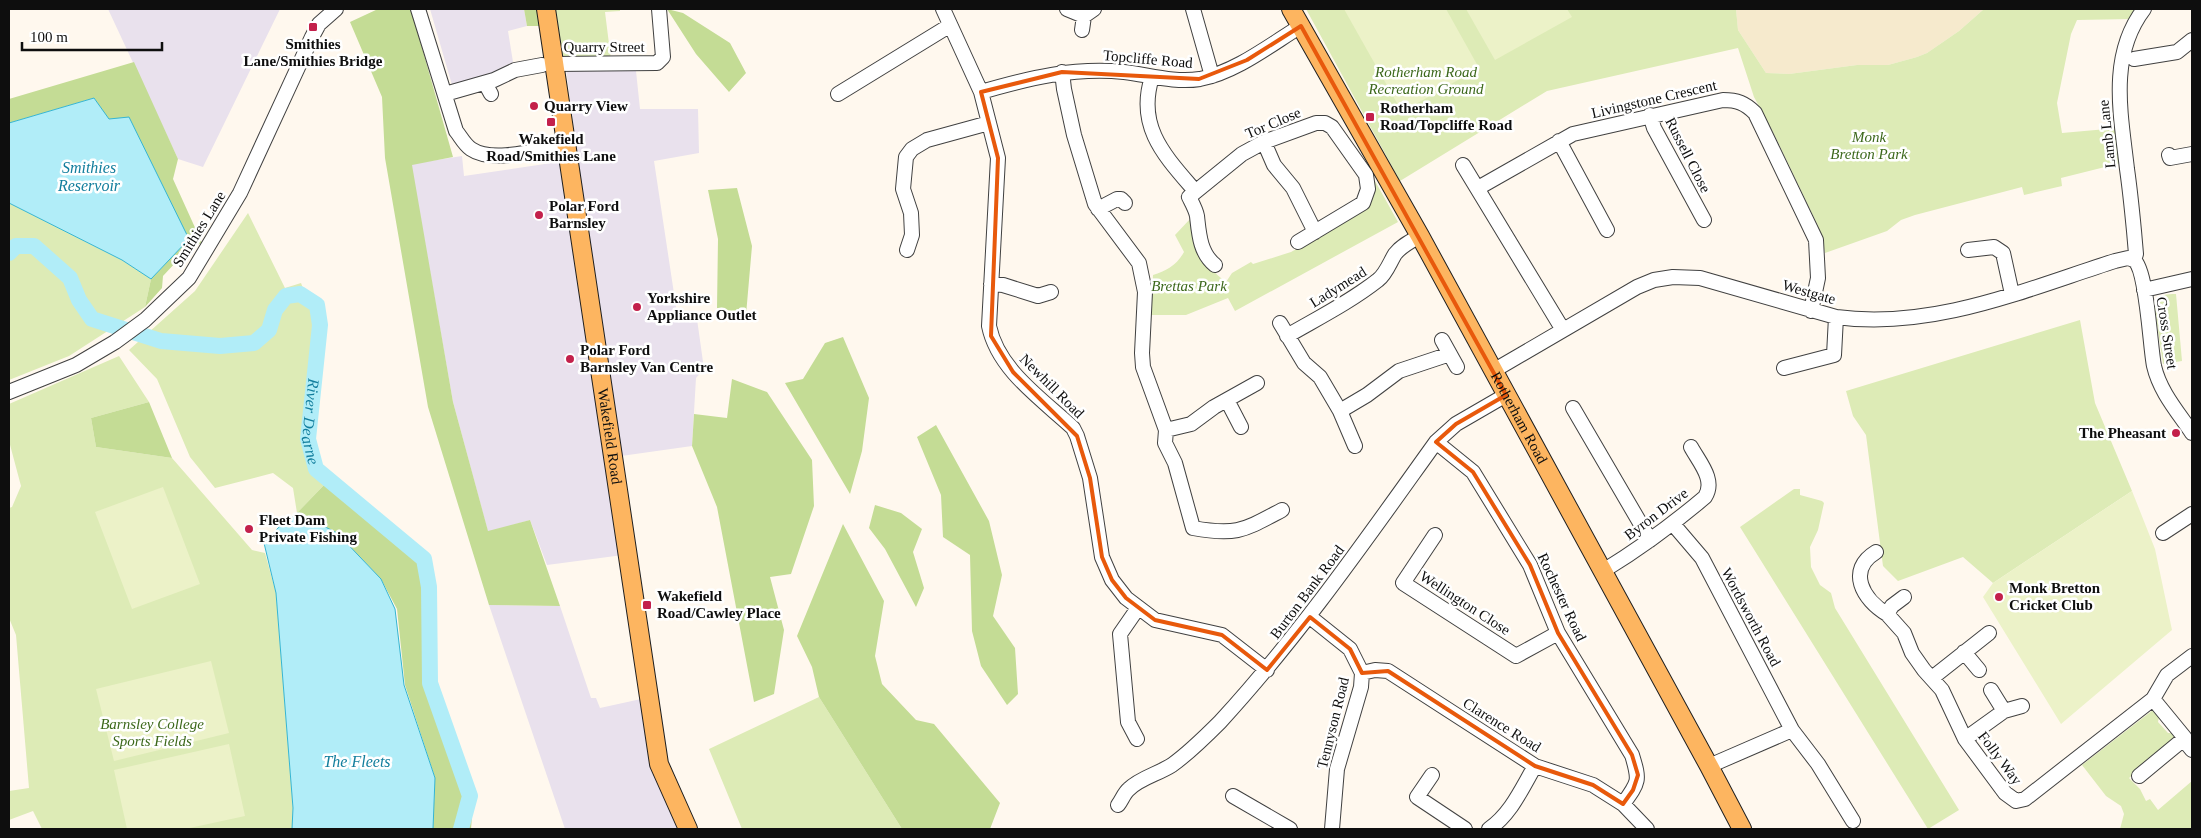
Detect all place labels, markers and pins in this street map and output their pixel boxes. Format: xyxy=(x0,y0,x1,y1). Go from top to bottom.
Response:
marker: Smithies Lane/Smithies Bridge xyxy=(307,21,319,33)
place label: Smithies Lane/Smithies Bridge xyxy=(244,36,383,69)
place label: Quarry View xyxy=(544,98,628,114)
marker: Quarry View xyxy=(528,100,540,112)
place label: Rotherham Road/Topcliffe Road xyxy=(1380,100,1513,133)
marker: Rotherham Road/Topcliffe Road xyxy=(1364,111,1376,123)
marker: Wakefield Road/Smithies Lane xyxy=(545,116,557,128)
place label: Wakefield Road/Smithies Lane xyxy=(486,131,616,164)
place label: Polar Ford Barnsley xyxy=(549,198,620,231)
marker: Polar Ford Barnsley xyxy=(533,209,545,221)
place label: Yorkshire Appliance Outlet xyxy=(647,290,757,323)
marker: Yorkshire Appliance Outlet xyxy=(631,301,643,313)
place label: Polar Ford Barnsley Van Centre xyxy=(580,342,713,375)
marker: Polar Ford Barnsley Van Centre xyxy=(564,353,576,365)
place label: The Pheasant xyxy=(2079,425,2166,441)
marker: The Pheasant xyxy=(2170,427,2182,439)
place label: Fleet Dam Private Fishing xyxy=(259,512,357,545)
marker: Fleet Dam Private Fishing xyxy=(243,523,255,535)
place label: Monk Bretton Cricket Club xyxy=(2009,580,2101,613)
place label: Wakefield Road/Cawley Place xyxy=(657,588,781,621)
marker: Monk Bretton Cricket Club xyxy=(1993,591,2005,603)
marker: Wakefield Road/Cawley Place xyxy=(641,599,653,611)

